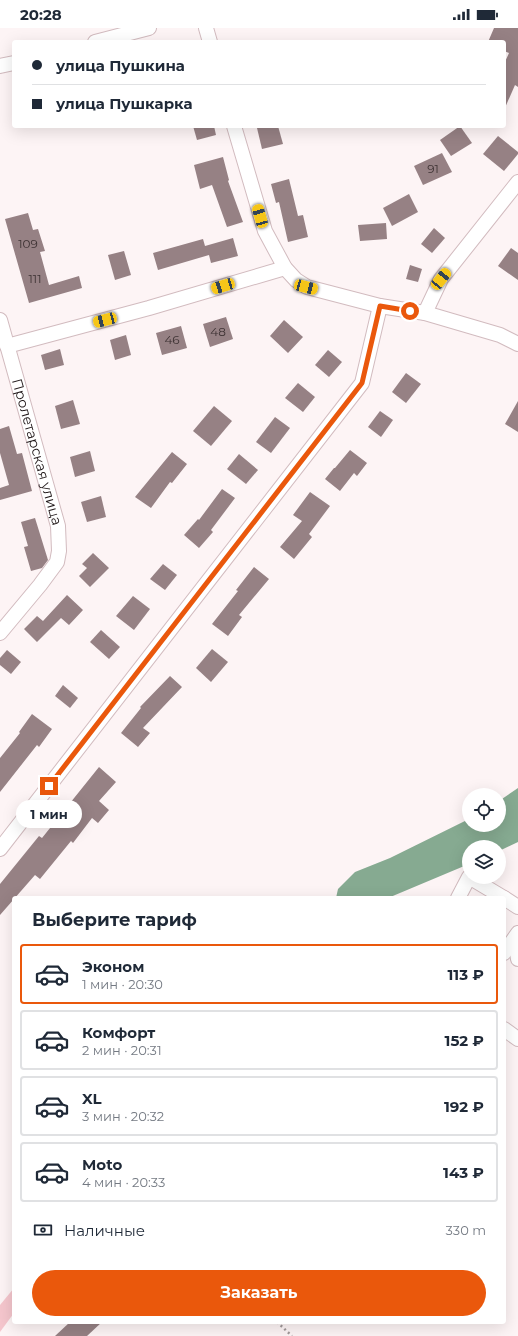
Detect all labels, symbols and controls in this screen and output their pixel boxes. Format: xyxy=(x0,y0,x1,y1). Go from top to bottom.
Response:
text: 20:28 xyxy=(20,5,62,24)
text: улица Пушкина xyxy=(56,56,185,75)
text: улица Пушкарка xyxy=(56,94,193,113)
house number: 91 xyxy=(427,161,439,176)
car xyxy=(251,203,269,229)
house number: 109 xyxy=(18,236,38,251)
car xyxy=(429,266,453,292)
house number: 111 xyxy=(29,271,42,286)
car xyxy=(210,277,236,295)
car xyxy=(293,278,319,296)
route start xyxy=(401,302,419,320)
car xyxy=(92,311,118,329)
house number: 48 xyxy=(210,324,226,339)
house number: 46 xyxy=(164,332,180,347)
street label: Пролетарская улица xyxy=(8,376,66,527)
route end xyxy=(40,777,58,795)
map controls xyxy=(462,788,506,884)
button: locate xyxy=(462,788,506,832)
callout: 1 мин xyxy=(16,800,82,828)
text: 1 мин xyxy=(30,806,68,822)
button: layers xyxy=(462,840,506,884)
text: Выберите тариф xyxy=(32,909,197,931)
icon: car xyxy=(34,956,70,992)
text: Эконом xyxy=(82,957,144,976)
text: 113 ₽ xyxy=(447,965,484,984)
text: 1 мин · 20:30 xyxy=(82,976,163,992)
icon: car xyxy=(34,1022,70,1058)
text: Комфорт xyxy=(82,1023,155,1042)
text: 152 ₽ xyxy=(445,1031,484,1050)
text: 2 мин · 20:31 xyxy=(82,1042,162,1058)
icon: car xyxy=(34,1088,70,1124)
text: XL xyxy=(82,1089,101,1108)
text: 192 ₽ xyxy=(444,1097,484,1116)
text: 3 мин · 20:32 xyxy=(82,1108,164,1124)
icon: car xyxy=(34,1154,70,1190)
text: Moto xyxy=(82,1155,122,1174)
text: 143 ₽ xyxy=(443,1163,484,1182)
text: 4 мин · 20:33 xyxy=(82,1174,165,1190)
icon: cash xyxy=(32,1219,54,1241)
text: Наличные xyxy=(64,1221,145,1240)
text: 330 m xyxy=(446,1222,486,1238)
button: Заказать xyxy=(32,1270,486,1316)

